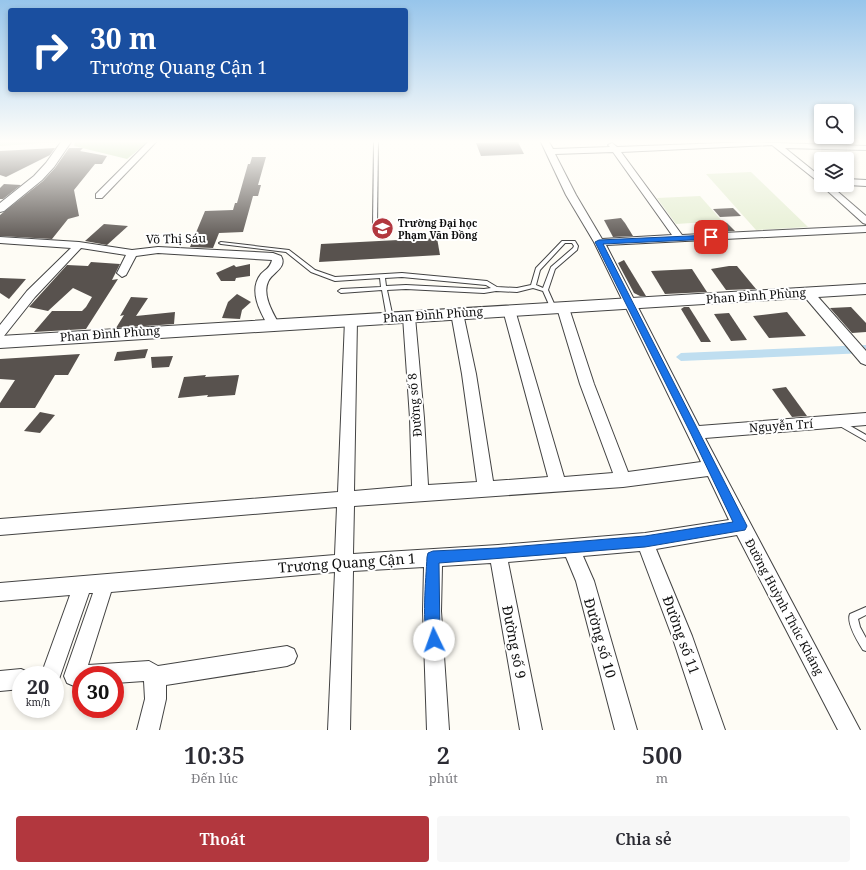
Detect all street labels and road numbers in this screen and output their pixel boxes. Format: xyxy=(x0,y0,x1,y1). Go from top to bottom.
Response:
street label: Võ Thị Sáu xyxy=(146,229,207,248)
street label: Phan Đình Phùng xyxy=(705,283,807,307)
street label: Phan Đình Phùng xyxy=(382,302,484,326)
street label: Phan Đình Phùng xyxy=(59,321,161,345)
street label: Đường số 8 xyxy=(403,372,426,438)
street label: Nguyễn Trí xyxy=(748,415,814,436)
street label: Đường Huỳnh Thúc Kháng xyxy=(741,535,828,679)
street label: Trương Quang Cận 1 xyxy=(277,548,416,577)
street label: Đường số 11 xyxy=(658,593,704,677)
street label: Đường số 10 xyxy=(580,596,621,680)
street label: Đường số 9 xyxy=(498,604,531,680)

